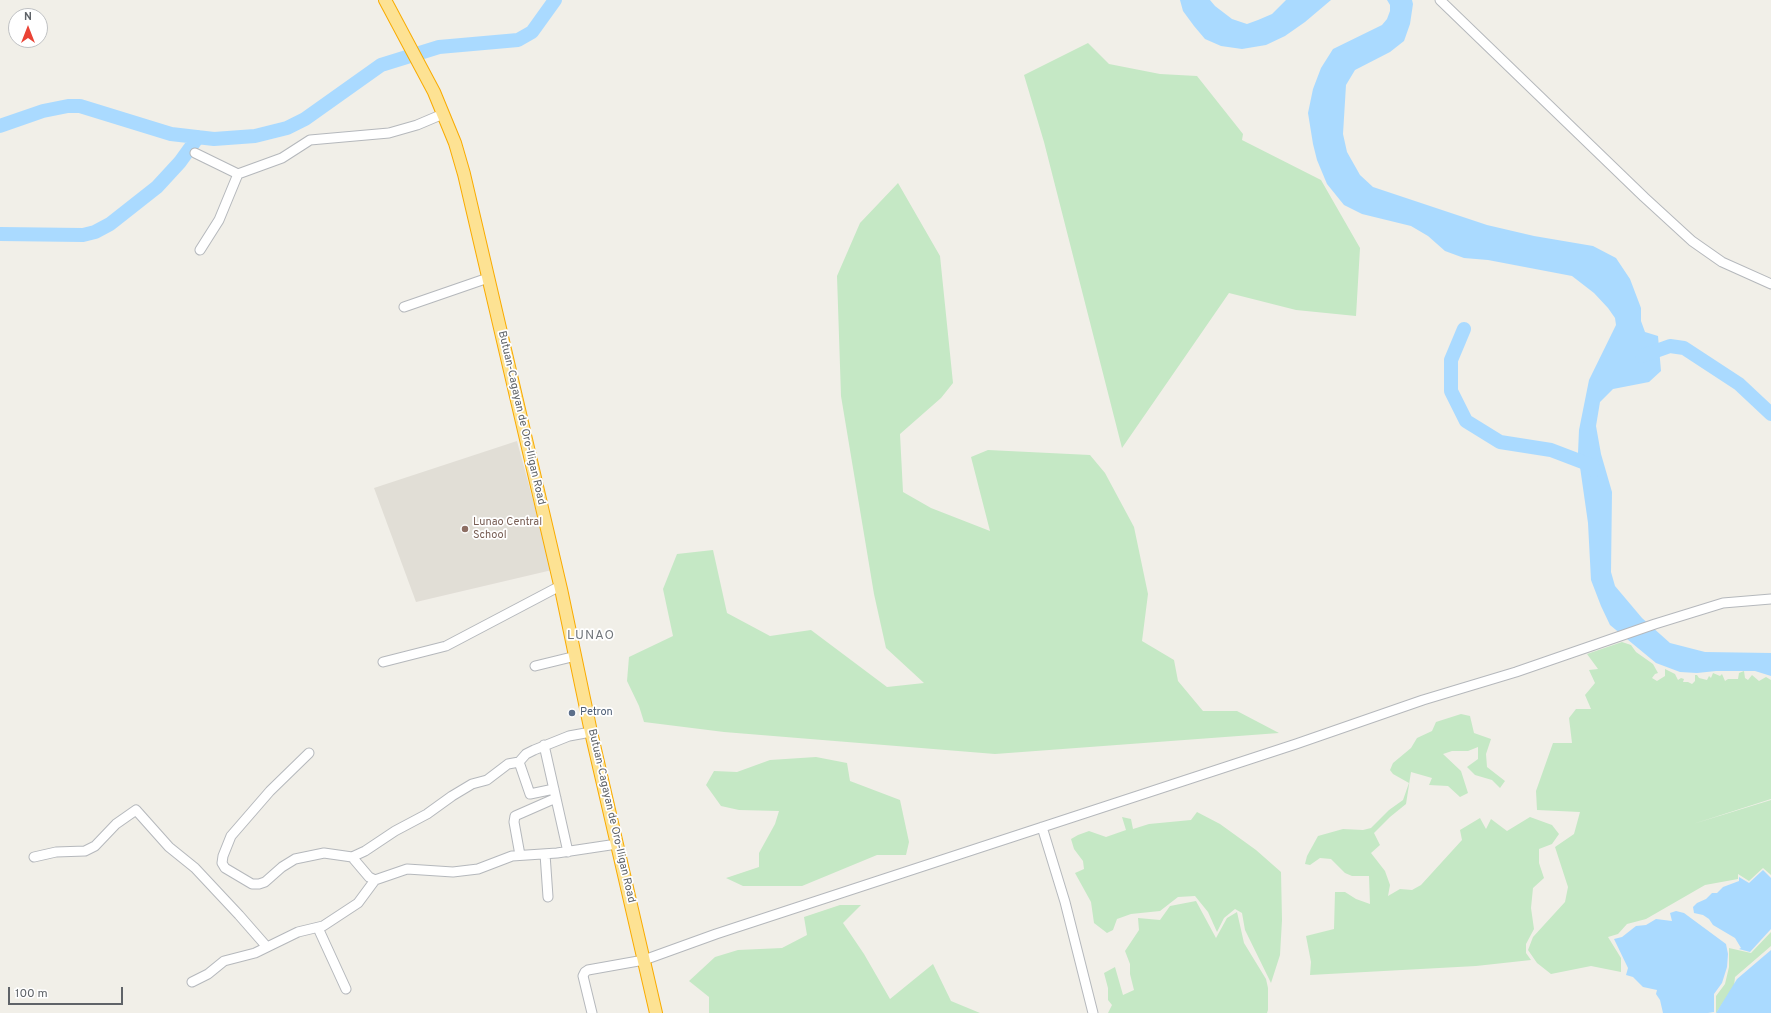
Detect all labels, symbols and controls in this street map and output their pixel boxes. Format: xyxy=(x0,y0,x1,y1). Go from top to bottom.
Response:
north arrow xyxy=(8,8,48,48)
text: N xyxy=(24,10,32,24)
street label: Butuan-Cagayan de Oro-Iligan Road xyxy=(495,330,547,506)
place label: Lunao Central School xyxy=(473,516,542,542)
marker: Lunao Central School xyxy=(460,524,470,534)
district label: LUNAO xyxy=(567,628,615,644)
place label: Petron xyxy=(580,706,613,720)
marker: Petron xyxy=(567,708,577,718)
street label: Butuan-Cagayan de Oro-Iligan Road xyxy=(585,728,637,904)
scale bar xyxy=(10,979,125,1005)
text: 100 m xyxy=(15,986,48,1002)

